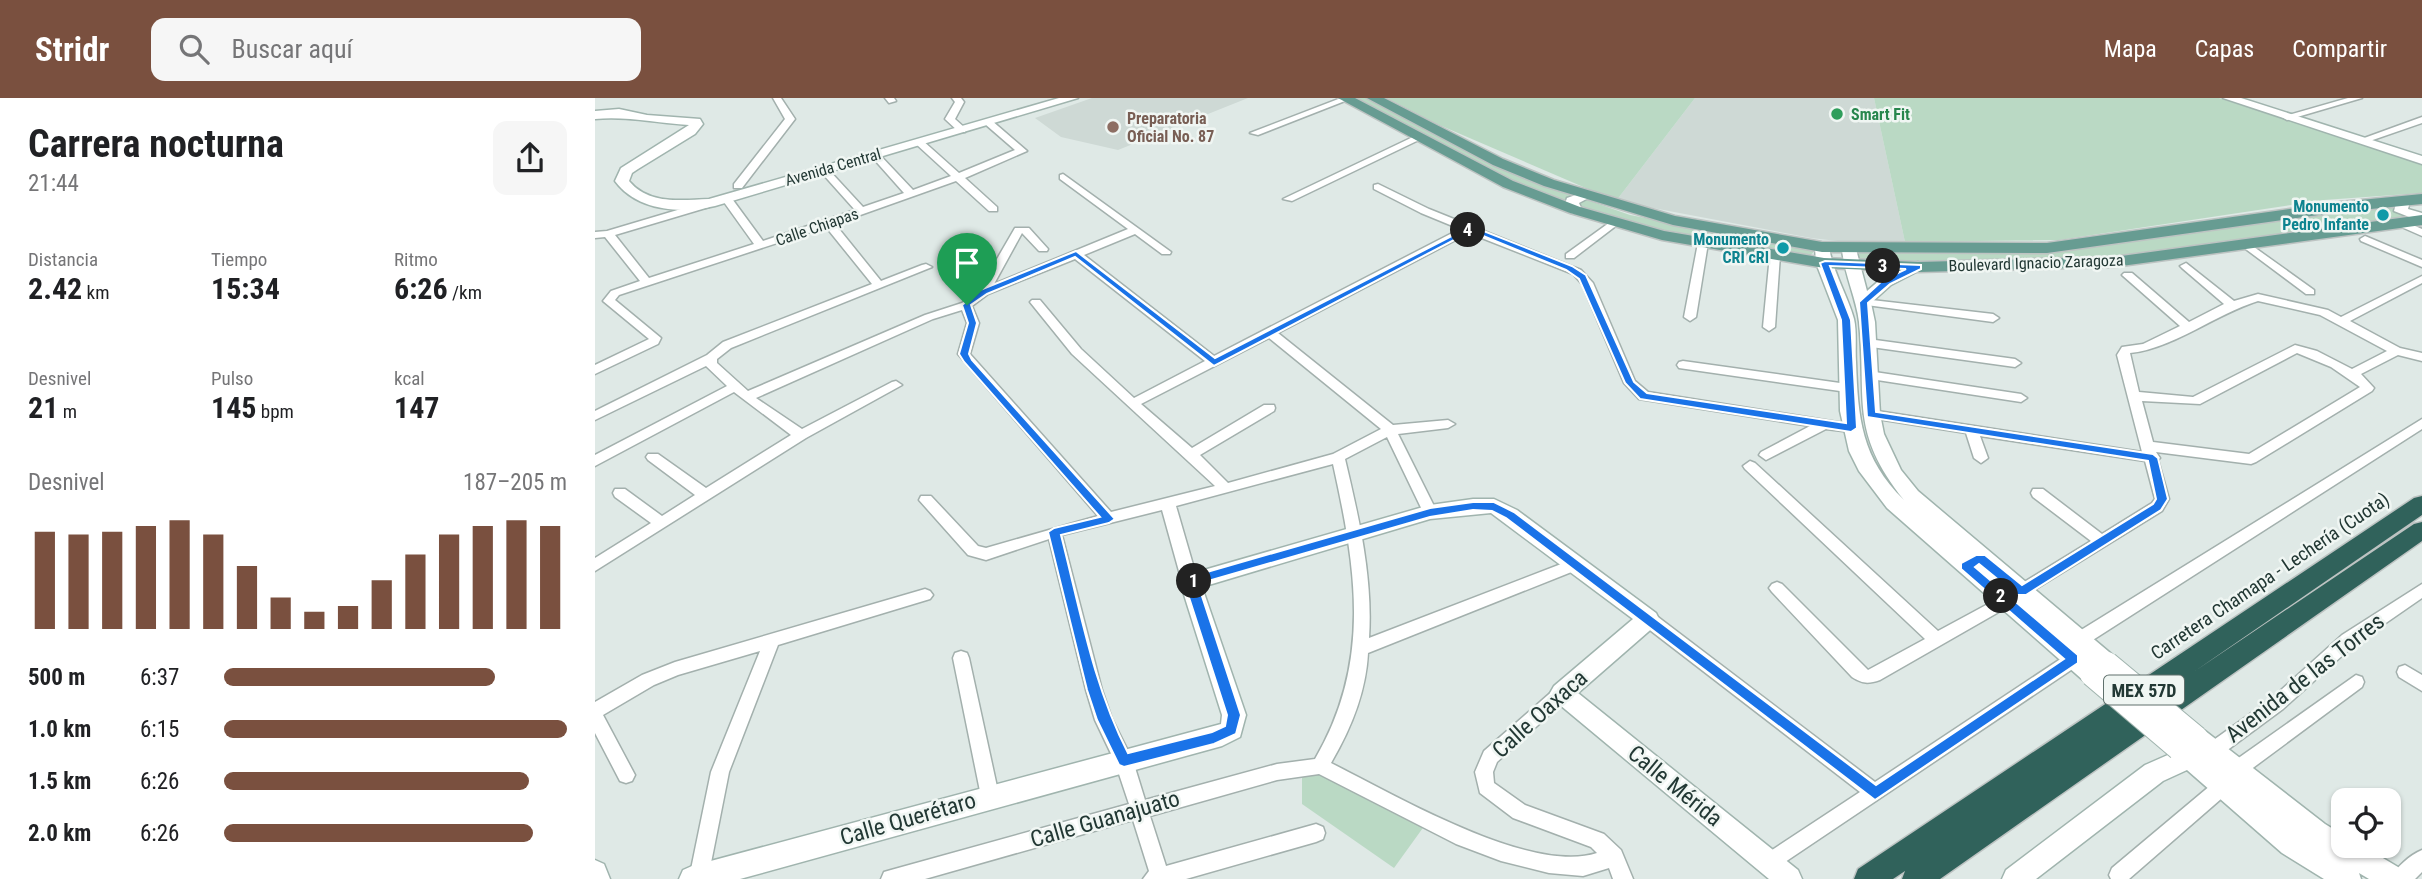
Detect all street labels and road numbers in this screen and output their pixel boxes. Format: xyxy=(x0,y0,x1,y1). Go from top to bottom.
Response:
street label: Avenida Central xyxy=(783,144,883,190)
street label: Calle Chiapas xyxy=(773,204,861,250)
street label: Boulevard Ignacio Zaragoza xyxy=(1948,250,2124,276)
street label: Carretera Chamapa - Lechería (Cuota) xyxy=(2146,487,2394,665)
street label: Avenida de las Torres xyxy=(2220,608,2390,748)
street label: Calle Oaxaca xyxy=(1487,664,1593,764)
road number: MEX 57D xyxy=(2104,676,2184,704)
street label: Calle Mérida xyxy=(1622,740,1728,832)
street label: Calle Guanajuato xyxy=(1027,785,1183,853)
street label: Calle Querétaro xyxy=(837,787,979,851)

